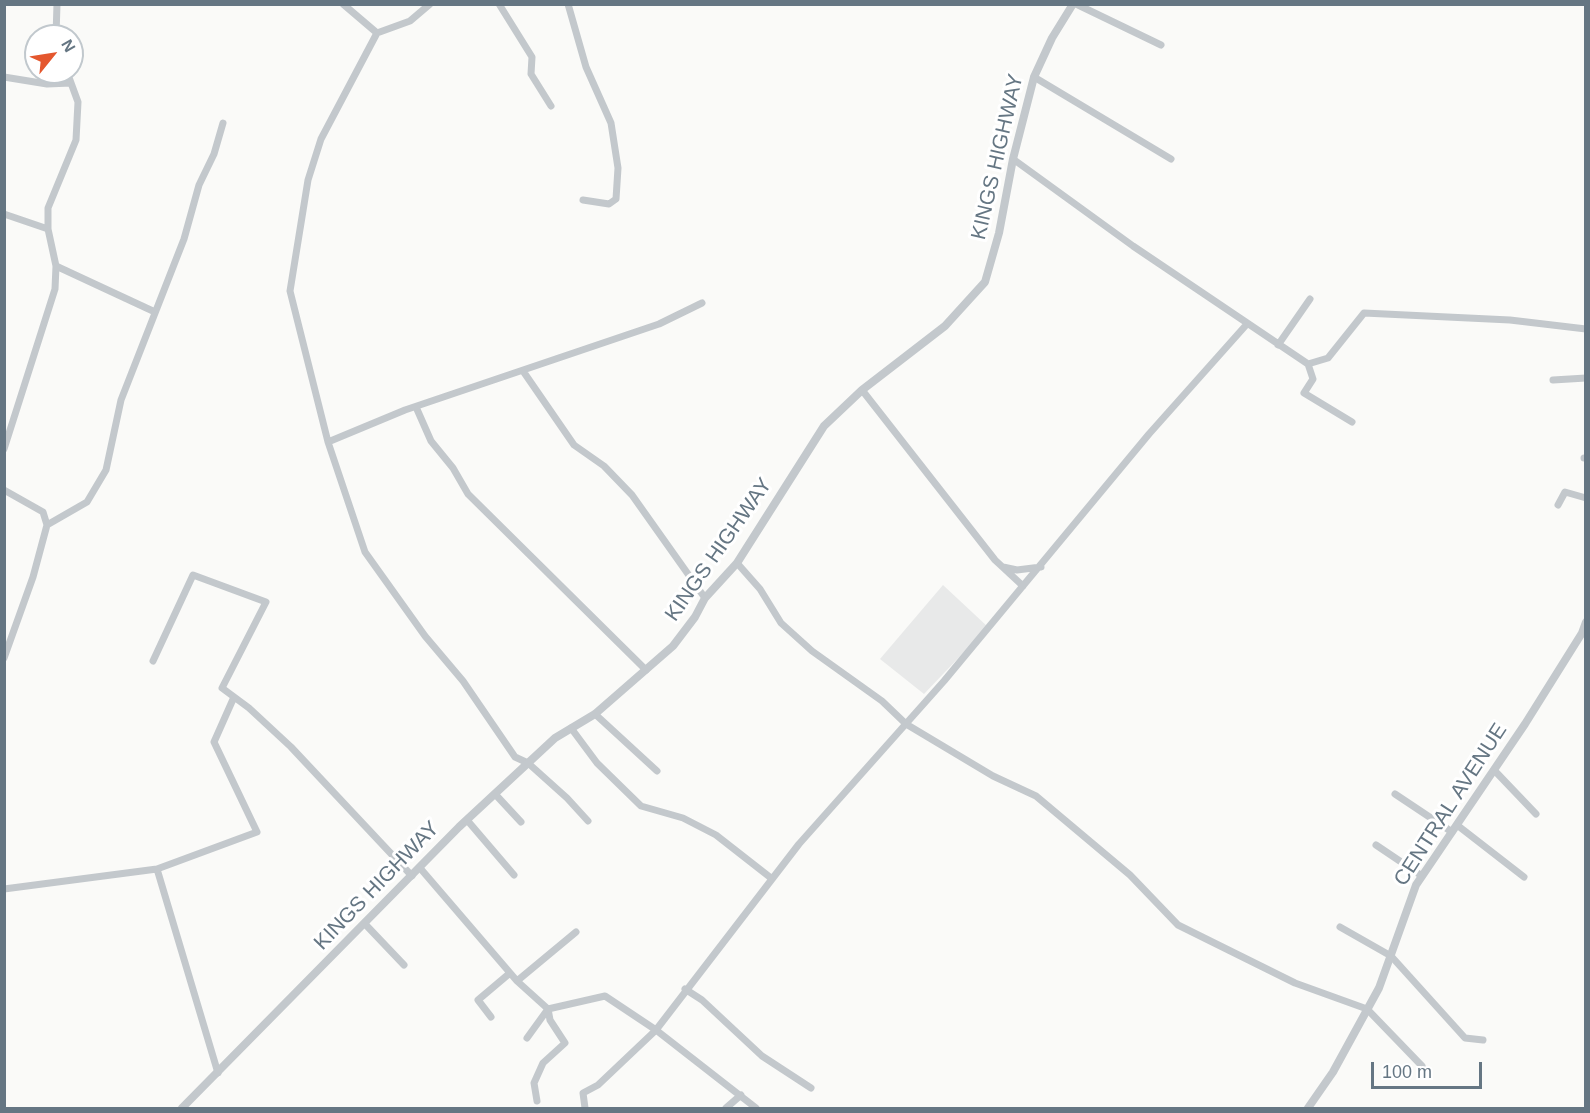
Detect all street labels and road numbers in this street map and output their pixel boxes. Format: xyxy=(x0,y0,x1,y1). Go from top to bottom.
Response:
street label: KINGS HIGHWAY xyxy=(967,72,1029,242)
street label: KINGS HIGHWAY xyxy=(660,473,778,627)
street label: CENTRAL AVENUE xyxy=(1389,719,1513,891)
street label: KINGS HIGHWAY xyxy=(309,816,445,956)

